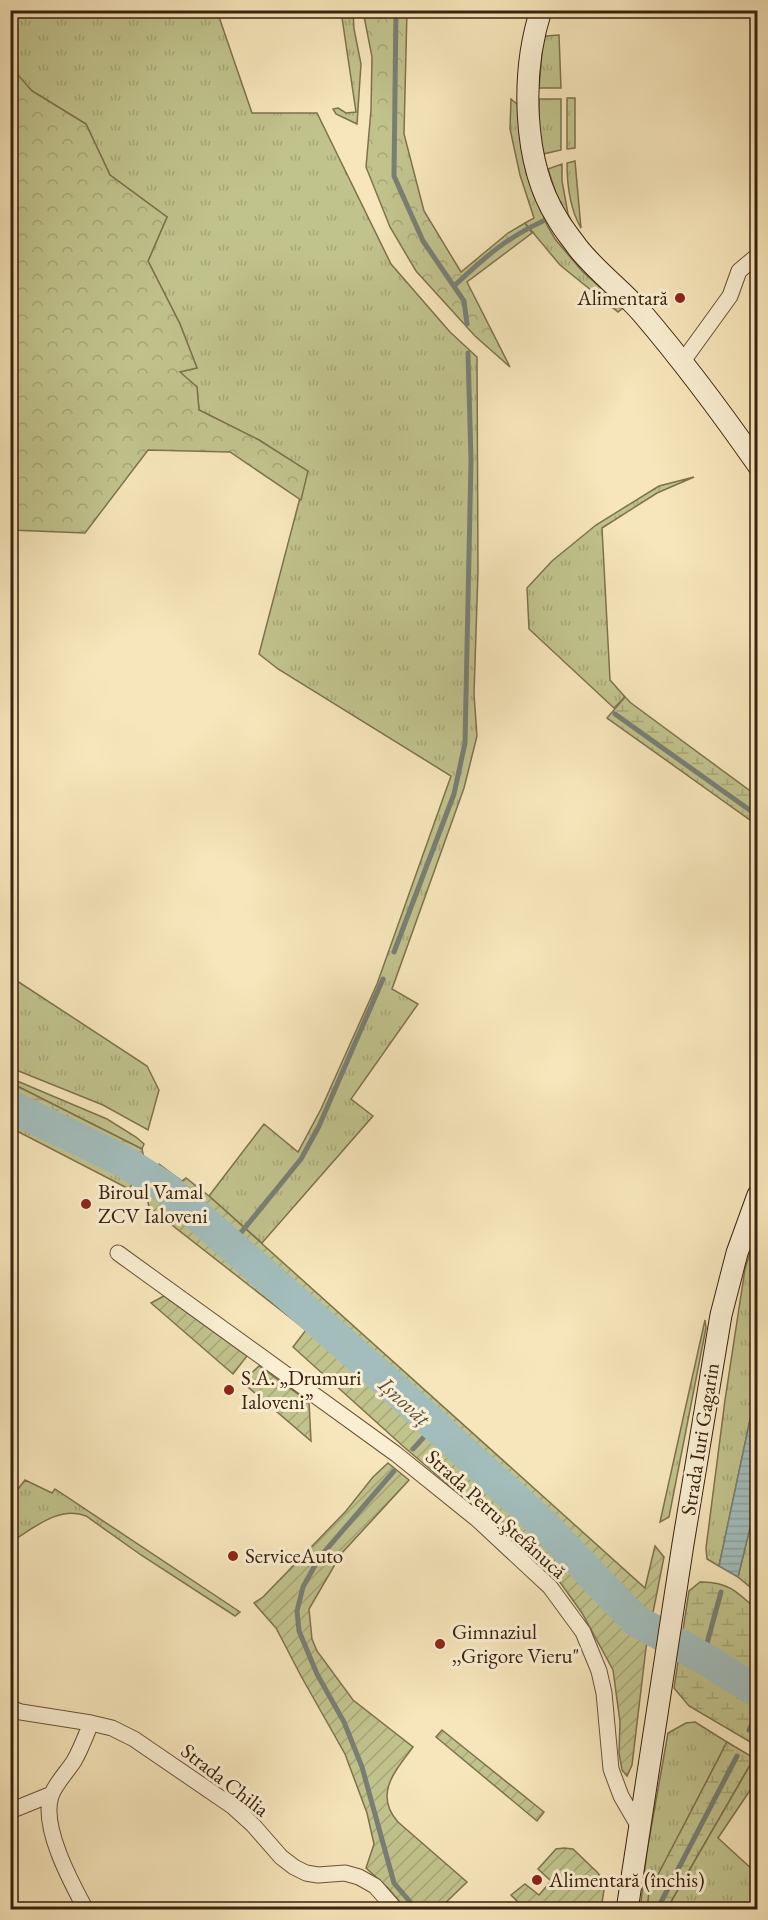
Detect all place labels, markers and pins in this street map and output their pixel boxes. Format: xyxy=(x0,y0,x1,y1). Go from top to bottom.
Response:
place label: Alimentară xyxy=(576,284,669,311)
marker: Alimentară xyxy=(673,291,687,305)
place label: Biroul Vamal ZCV Ialoveni xyxy=(98,1178,208,1229)
marker: Biroul Vamal ZCV Ialoveni xyxy=(79,1197,93,1211)
place label: S.A. „Drumuri Ialoveni” xyxy=(241,1364,361,1415)
marker: S.A. „Drumuri Ialoveni” xyxy=(222,1383,236,1397)
place label: ServiceAuto xyxy=(245,1542,343,1569)
marker: ServiceAuto xyxy=(226,1549,240,1563)
place label: Gimnaziul ,,Grigore Vieru" xyxy=(452,1618,579,1669)
marker: Gimnaziul ,,Grigore Vieru" xyxy=(433,1637,447,1651)
place label: Alimentară (închis) xyxy=(548,1866,705,1893)
marker: Alimentară (închis) xyxy=(530,1873,544,1887)

